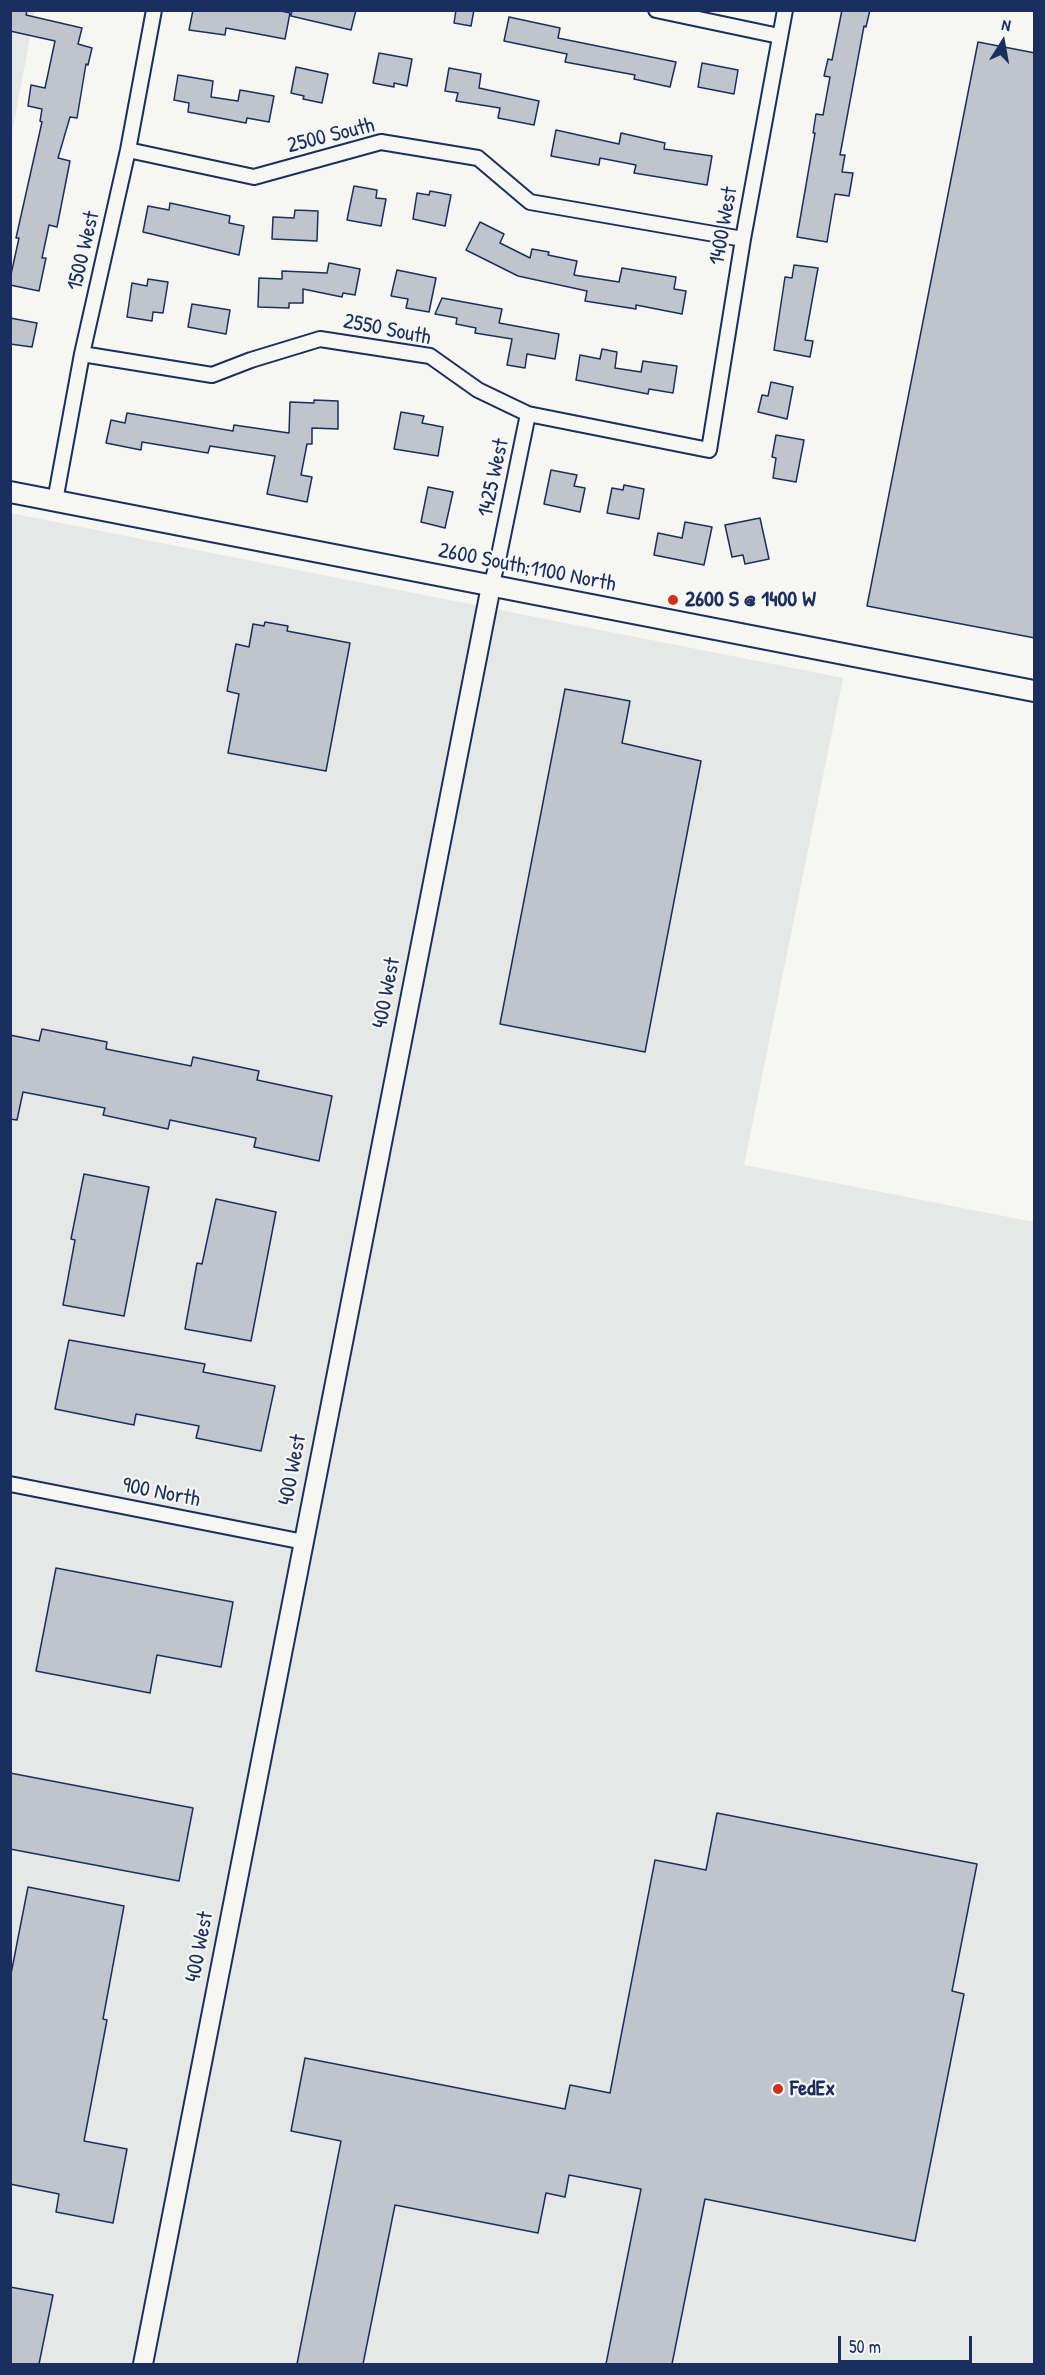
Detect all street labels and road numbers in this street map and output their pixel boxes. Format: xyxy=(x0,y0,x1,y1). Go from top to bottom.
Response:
street label: 2500 South xyxy=(285,112,377,160)
street label: 1400 West xyxy=(704,185,744,267)
street label: 1500 West xyxy=(62,209,106,293)
street label: 2550 South xyxy=(341,309,433,351)
street label: 1425 West xyxy=(473,436,515,520)
street label: 2600 South;1100 North xyxy=(436,538,618,598)
street label: 400 West xyxy=(367,955,407,1031)
street label: 400 West xyxy=(273,1432,313,1508)
street label: 900 North xyxy=(120,1473,202,1513)
street label: 400 West xyxy=(180,1909,220,1985)

